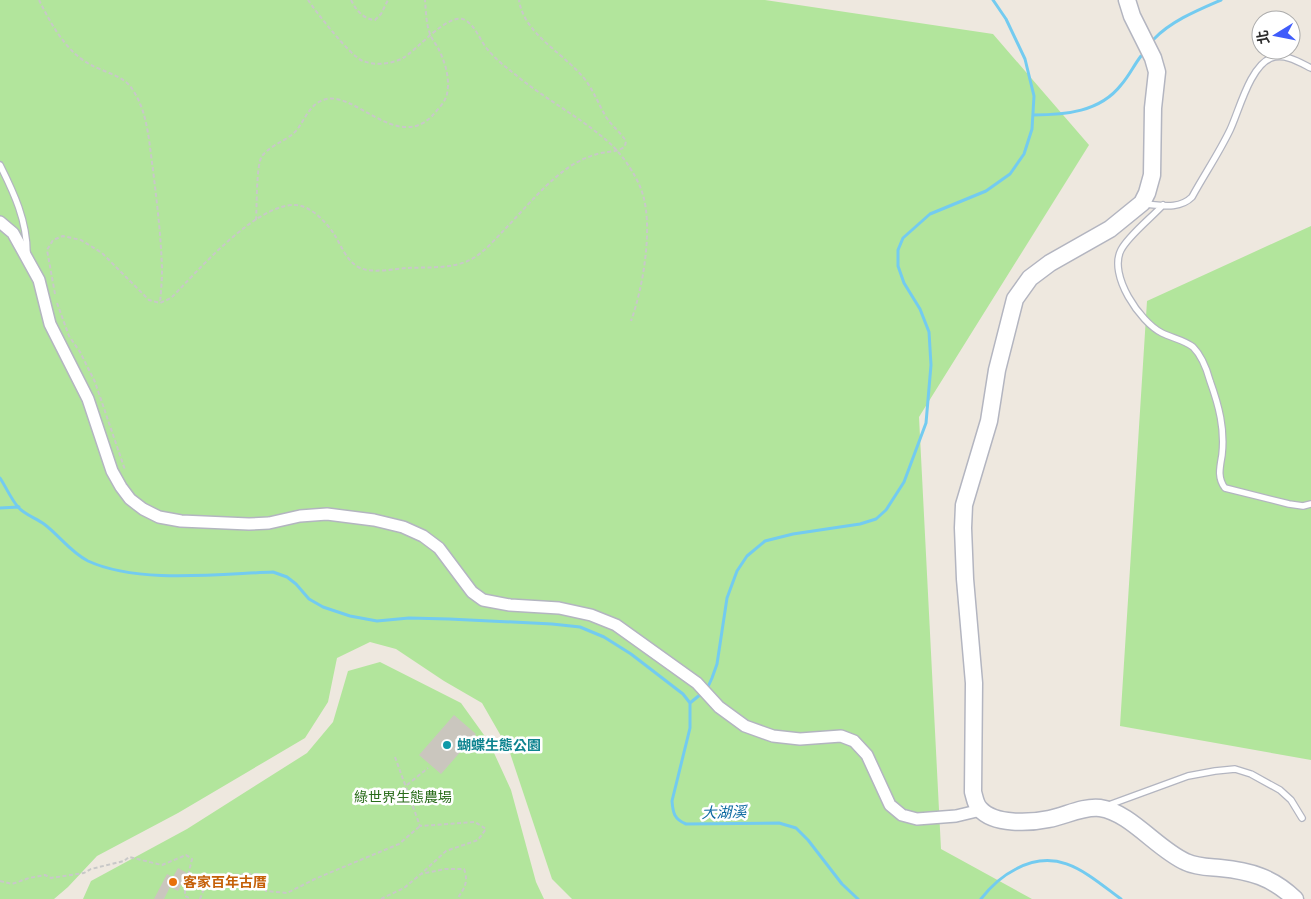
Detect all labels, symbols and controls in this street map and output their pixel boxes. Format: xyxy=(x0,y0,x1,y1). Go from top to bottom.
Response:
north arrow xyxy=(1251,10,1301,60)
text: 北 xyxy=(1254,29,1272,46)
place label: 蝴蝶生態公園 xyxy=(457,737,541,753)
marker: 蝴蝶生態公園 xyxy=(441,739,453,751)
park label: 綠世界生態農場 xyxy=(354,789,452,805)
water label: 大湖溪 xyxy=(701,803,749,821)
place label: 客家百年古厝 xyxy=(183,874,267,890)
marker: 客家百年古厝 xyxy=(167,876,179,888)

